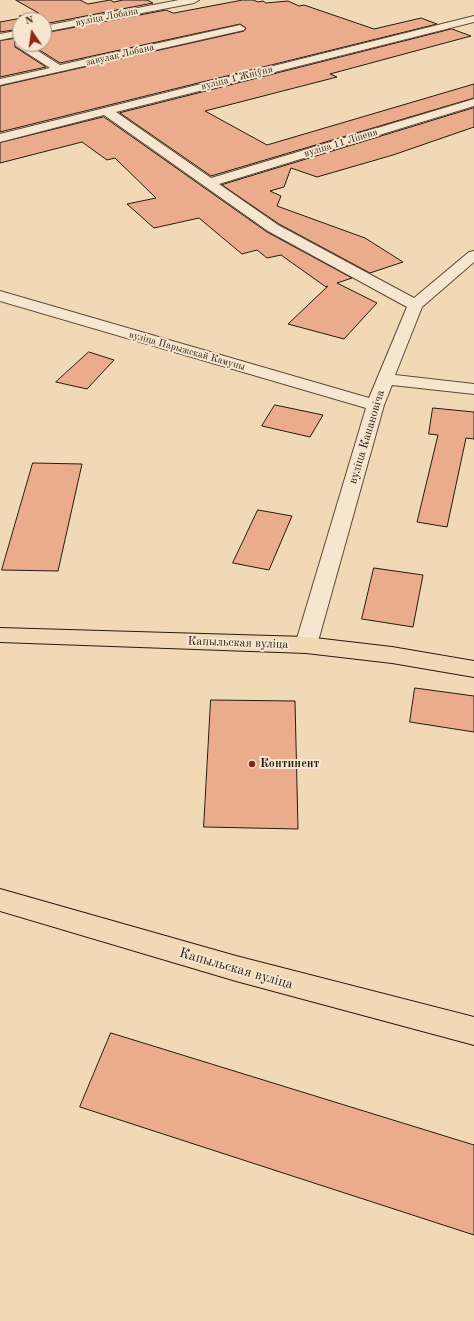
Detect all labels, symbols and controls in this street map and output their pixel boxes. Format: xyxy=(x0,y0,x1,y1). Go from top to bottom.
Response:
street label: вуліца Лобана xyxy=(75,5,139,29)
north arrow xyxy=(12,12,52,52)
text: N xyxy=(24,14,35,27)
street label: завулак Лобана xyxy=(85,41,155,69)
street label: вуліца 1 Жніўня xyxy=(200,63,274,93)
street label: вуліца 11 Ліпеня xyxy=(303,126,379,160)
street label: вуліца Парыжскай Камуны xyxy=(128,329,246,373)
street label: вуліца Канановіча xyxy=(346,388,388,486)
street label: Капыльская вуліца xyxy=(187,634,289,652)
place label: Континент xyxy=(260,757,319,771)
marker: Континент xyxy=(247,759,257,769)
street label: Капыльская вуліца xyxy=(177,945,295,993)

